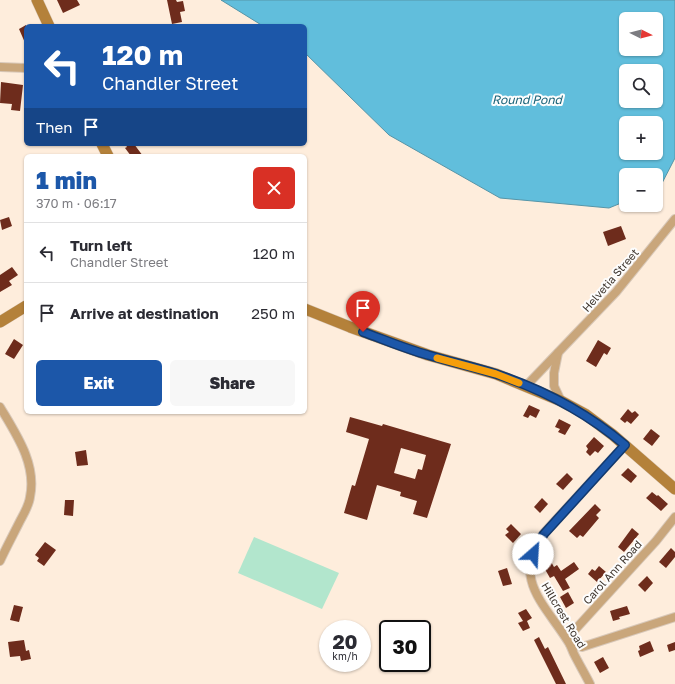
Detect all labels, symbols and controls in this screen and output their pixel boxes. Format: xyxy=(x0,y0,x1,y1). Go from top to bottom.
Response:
north arrow xyxy=(619,12,663,56)
map controls xyxy=(619,12,663,212)
text: 120 m xyxy=(102,38,183,71)
icon: left xyxy=(36,40,88,92)
button: search xyxy=(619,64,663,108)
text: Chandler Street xyxy=(102,72,238,94)
water label: Round Pond xyxy=(492,92,564,107)
icon: arrive xyxy=(80,116,102,138)
button: + xyxy=(619,116,663,160)
text: Then xyxy=(36,118,72,136)
text: 1 min xyxy=(36,165,97,194)
button: close xyxy=(253,167,295,209)
button: − xyxy=(619,168,663,212)
text: 370 m · 06:17 xyxy=(36,195,117,211)
text: Turn left xyxy=(70,236,132,254)
icon: left xyxy=(36,242,58,264)
text: 120 m xyxy=(253,244,295,262)
street label: Helvetia Street xyxy=(579,246,641,314)
text: Chandler Street xyxy=(70,254,169,270)
pin xyxy=(346,291,380,332)
icon: arrive xyxy=(352,297,374,319)
icon: arrive xyxy=(36,302,58,324)
text: Arrive at destination xyxy=(70,304,219,322)
text: 250 m xyxy=(251,304,295,322)
button: Exit xyxy=(36,360,162,406)
button: Share xyxy=(170,360,295,406)
position arrow xyxy=(512,533,554,575)
street label: Carol Ann Road xyxy=(580,537,644,607)
street label: Hillcrest Road xyxy=(539,580,589,650)
speed limit sign: 30 xyxy=(379,620,431,672)
text: 20 xyxy=(332,629,358,653)
text: km/h xyxy=(332,650,358,662)

